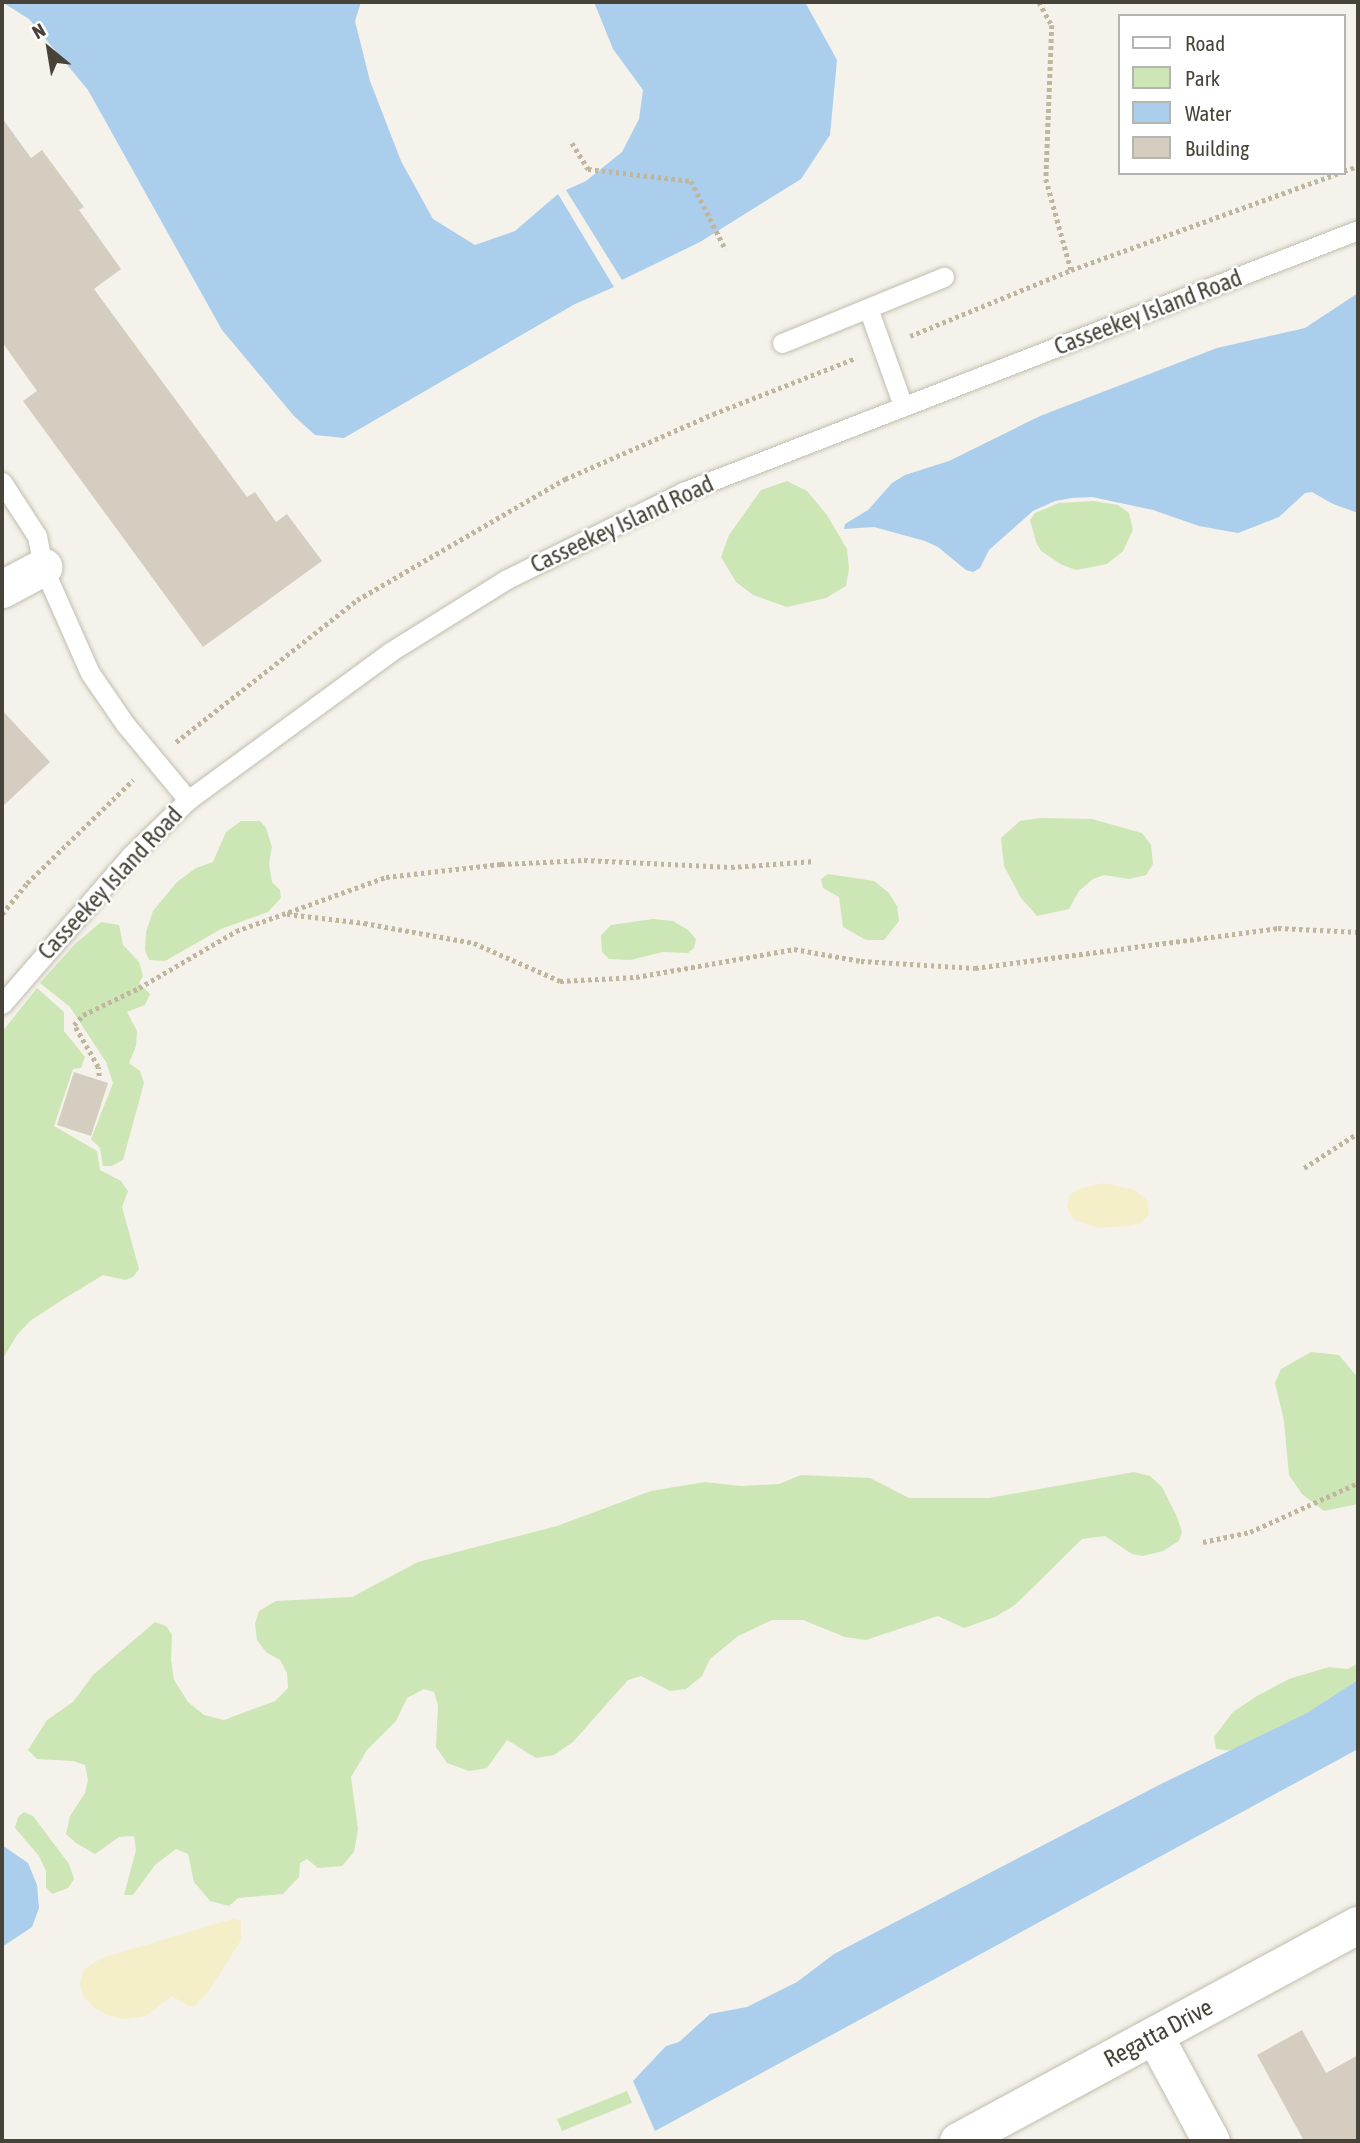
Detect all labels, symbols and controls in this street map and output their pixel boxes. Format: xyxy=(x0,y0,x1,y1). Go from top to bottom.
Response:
north arrow xyxy=(14,14,84,84)
legend xyxy=(1118,14,1346,175)
text: N xyxy=(28,18,49,43)
text: Road xyxy=(1185,31,1225,55)
text: Park xyxy=(1185,66,1220,90)
text: Water xyxy=(1185,101,1231,125)
text: Building xyxy=(1185,136,1249,160)
street label: Casseekey Island Road xyxy=(1050,263,1246,361)
street label: Casseekey Island Road xyxy=(526,469,718,579)
street label: Casseekey Island Road xyxy=(32,801,188,965)
street label: Regatta Drive xyxy=(1099,1992,1217,2074)

